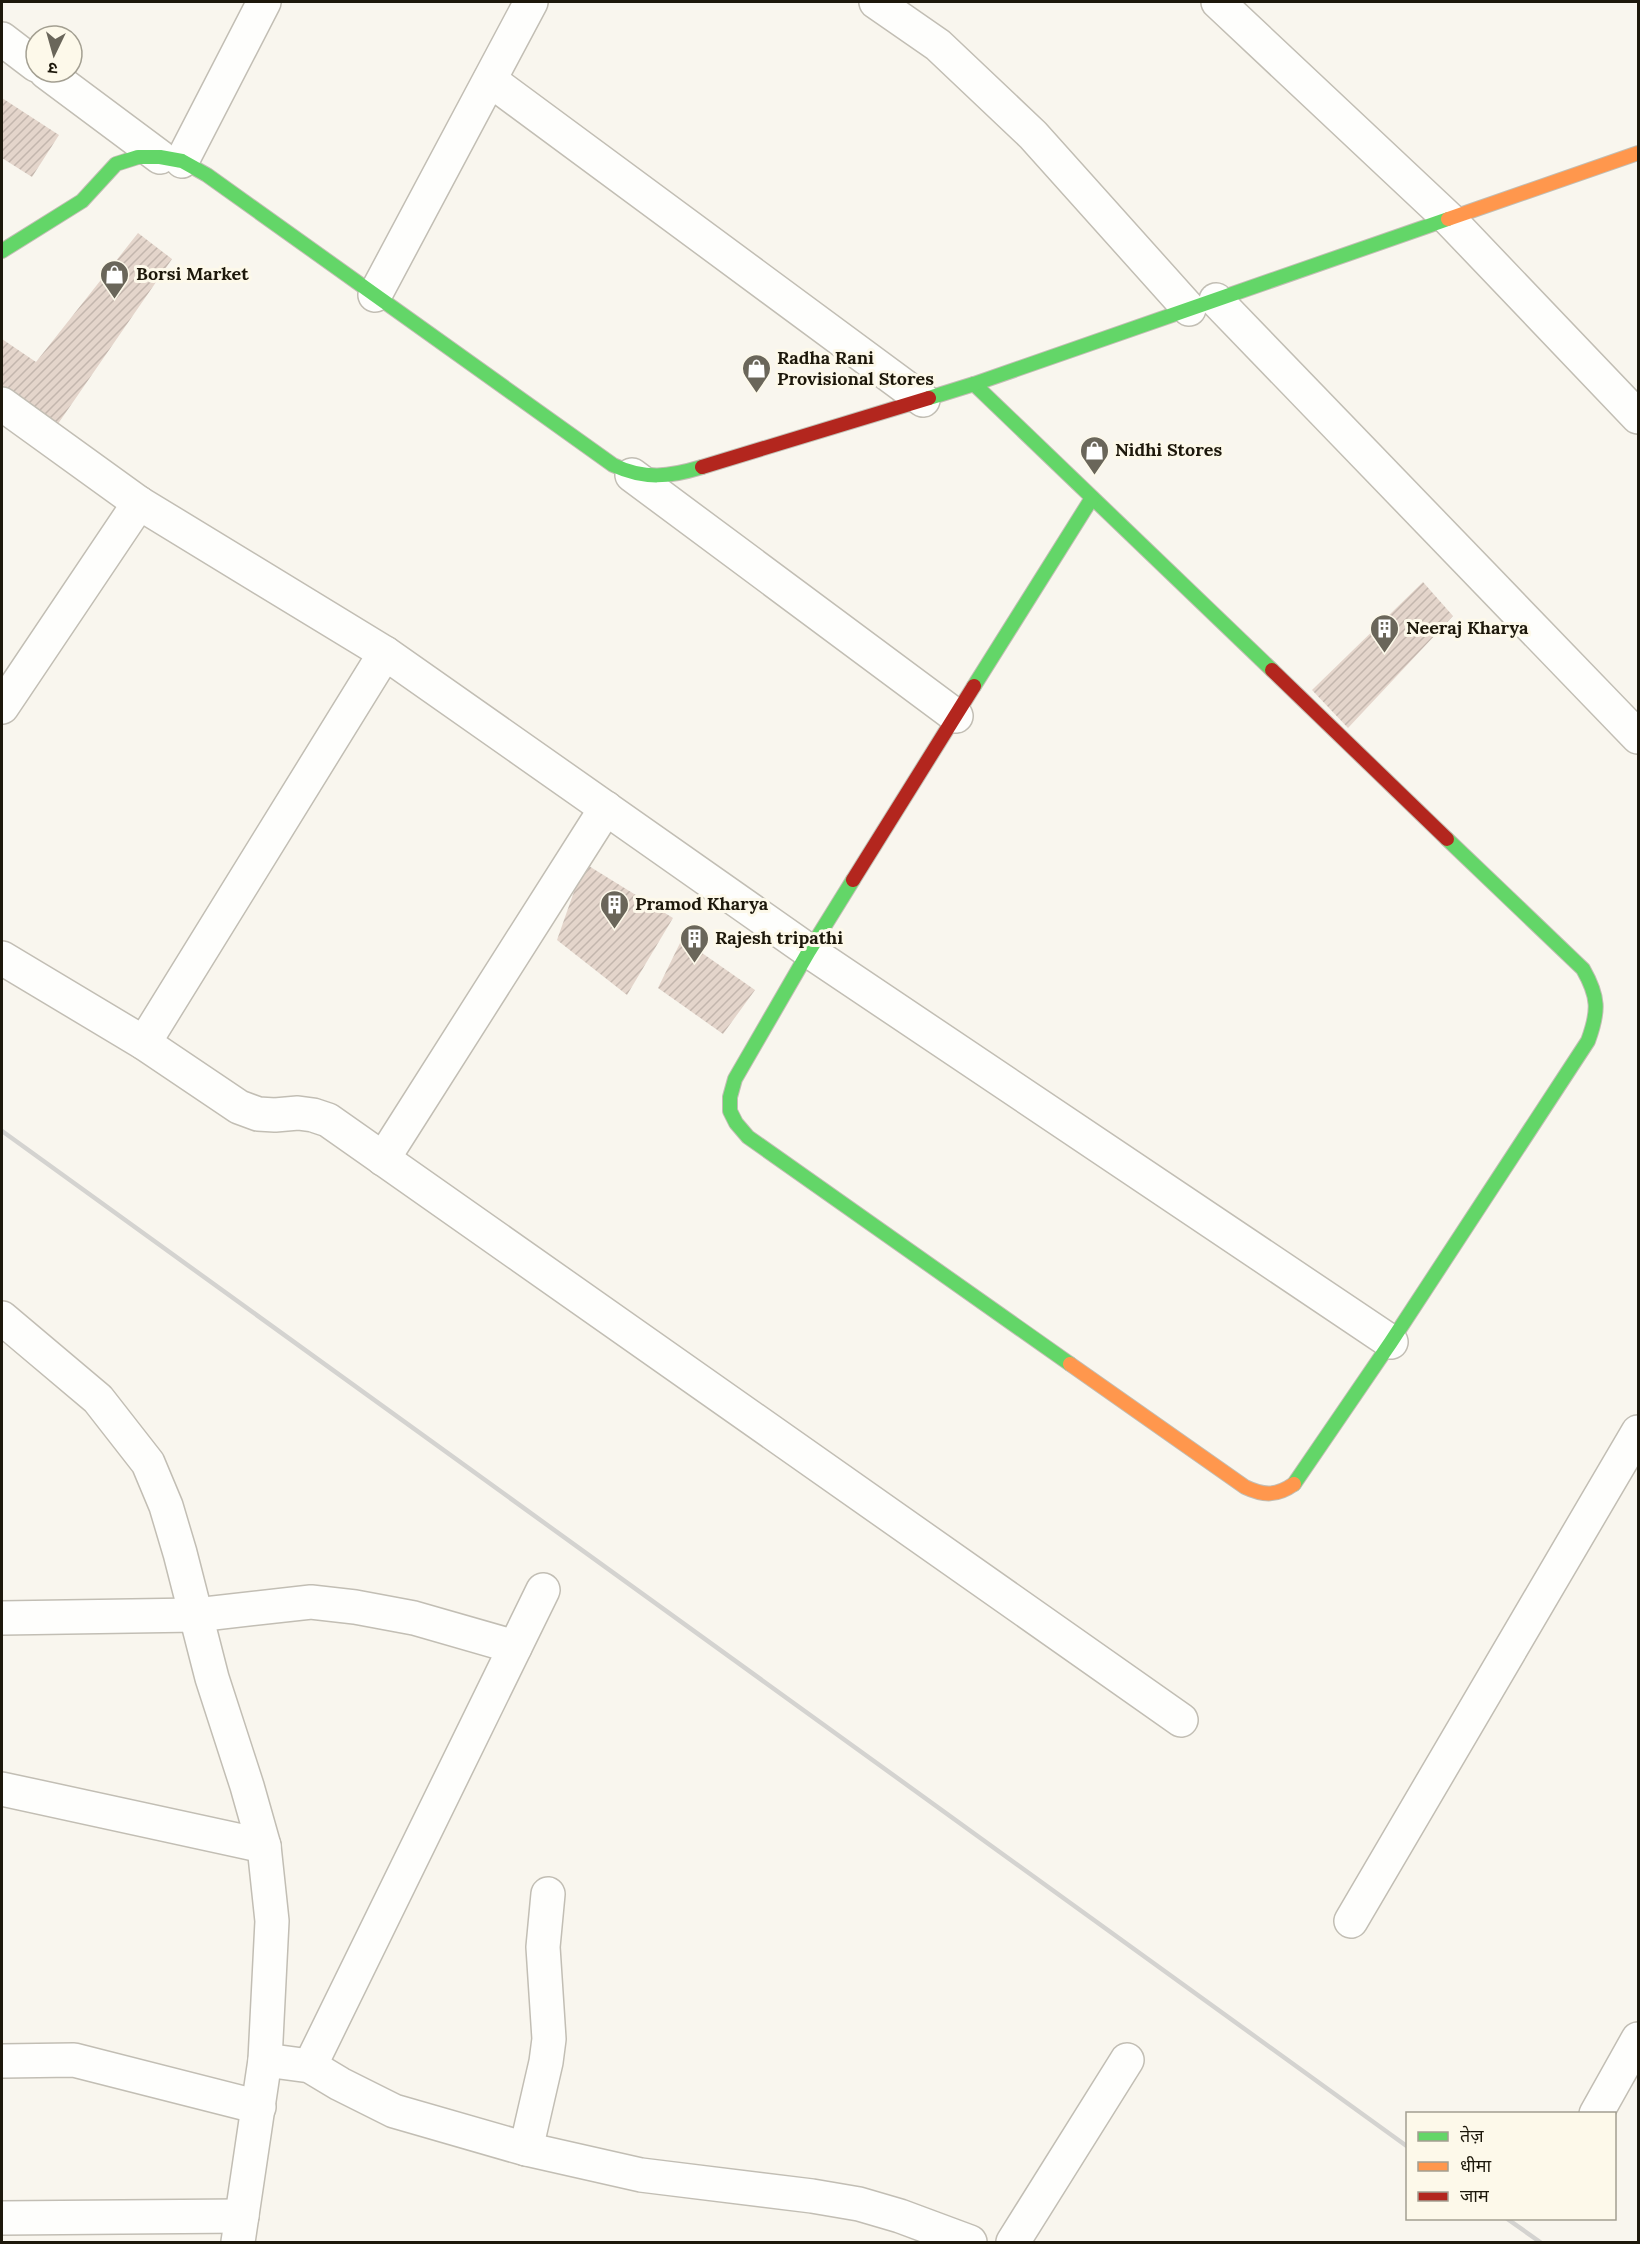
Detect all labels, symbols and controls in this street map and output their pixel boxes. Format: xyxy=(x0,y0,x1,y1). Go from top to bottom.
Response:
north arrow xyxy=(24,24,84,84)
text: उ xyxy=(47,59,58,79)
shop icon: Borsi Market xyxy=(99,258,131,300)
place label: Borsi Market xyxy=(136,262,249,285)
place label: Radha Rani Provisional Stores xyxy=(777,346,934,390)
shop icon: Radha Rani Provisional Stores xyxy=(740,352,772,394)
shop icon: Nidhi Stores xyxy=(1078,434,1110,476)
place label: Nidhi Stores xyxy=(1115,438,1222,461)
building icon: Neeraj Kharya xyxy=(1369,612,1401,654)
place label: Neeraj Kharya xyxy=(1406,616,1529,639)
building icon: Pramod Kharya xyxy=(598,888,630,930)
place label: Pramod Kharya xyxy=(635,892,769,915)
building icon: Rajesh tripathi xyxy=(678,922,710,964)
place label: Rajesh tripathi xyxy=(715,926,843,949)
legend xyxy=(1406,2112,1616,2220)
text: तेज़ xyxy=(1460,2124,1484,2147)
text: धीमा xyxy=(1460,2154,1491,2177)
text: जाम xyxy=(1460,2184,1490,2207)

